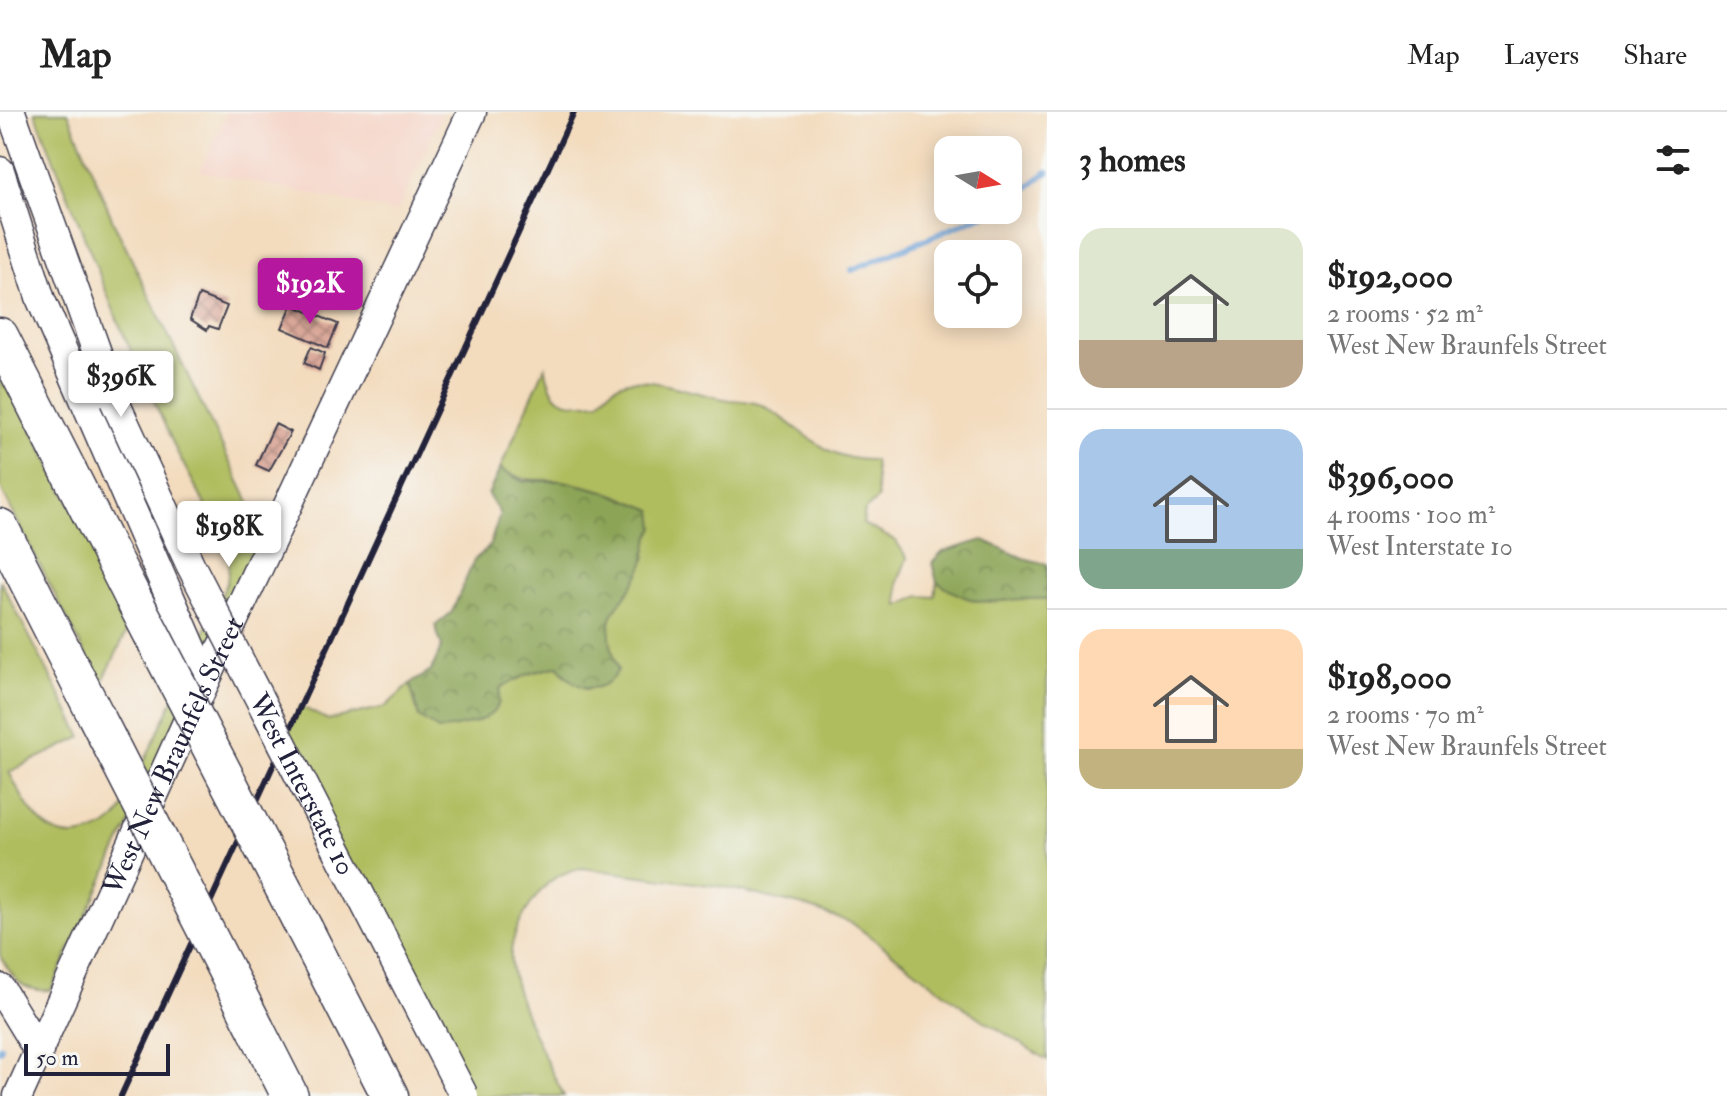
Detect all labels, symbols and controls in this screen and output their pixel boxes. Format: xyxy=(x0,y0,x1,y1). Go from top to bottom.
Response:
text: Map xyxy=(40,31,111,79)
text: Map xyxy=(1407,38,1460,73)
text: Layers xyxy=(1504,38,1579,73)
text: Share xyxy=(1623,38,1687,73)
north arrow xyxy=(934,136,1022,224)
map controls xyxy=(934,136,1022,328)
icon: filters xyxy=(1651,138,1695,182)
text: 3 homes xyxy=(1079,139,1186,182)
button: locate xyxy=(934,240,1022,328)
text: $192,000 xyxy=(1327,255,1453,298)
pin: $192K xyxy=(254,258,366,326)
icon: home xyxy=(1143,260,1239,356)
text: $192K xyxy=(276,268,344,300)
text: 2 rooms · 52 m² xyxy=(1327,298,1483,330)
text: West New Braunfels Street xyxy=(1327,330,1607,362)
pin: $396K xyxy=(65,351,177,419)
text: $396K xyxy=(86,361,156,393)
text: $396,000 xyxy=(1327,456,1454,499)
icon: home xyxy=(1143,461,1239,557)
text: 4 rooms · 100 m² xyxy=(1327,499,1495,531)
pin: $198K xyxy=(173,501,285,569)
text: $198K xyxy=(195,511,263,543)
text: West Interstate 10 xyxy=(1327,531,1513,563)
street label: West New Braunfels Street xyxy=(95,611,252,901)
text: $198,000 xyxy=(1327,656,1452,699)
icon: home xyxy=(1143,661,1239,757)
street label: West Interstate 10 xyxy=(240,687,363,881)
text: 2 rooms · 70 m² xyxy=(1327,699,1484,731)
text: West New Braunfels Street xyxy=(1327,731,1607,763)
scale bar xyxy=(24,1040,170,1076)
text: 50 m xyxy=(36,1044,78,1072)

